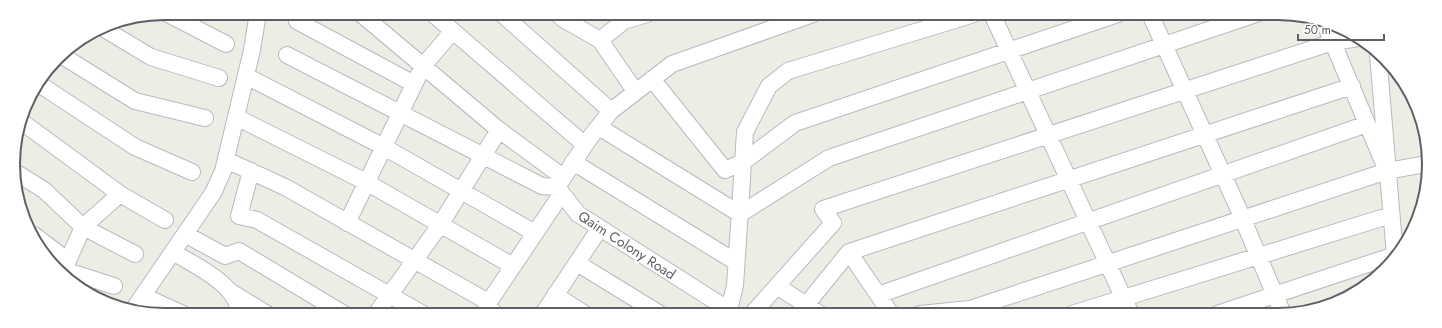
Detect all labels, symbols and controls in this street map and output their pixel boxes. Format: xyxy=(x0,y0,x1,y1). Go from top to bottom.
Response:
scale bar xyxy=(1298,16,1384,42)
text: 50 m xyxy=(1304,21,1331,39)
street label: Qaim Colony Road xyxy=(574,206,680,284)

